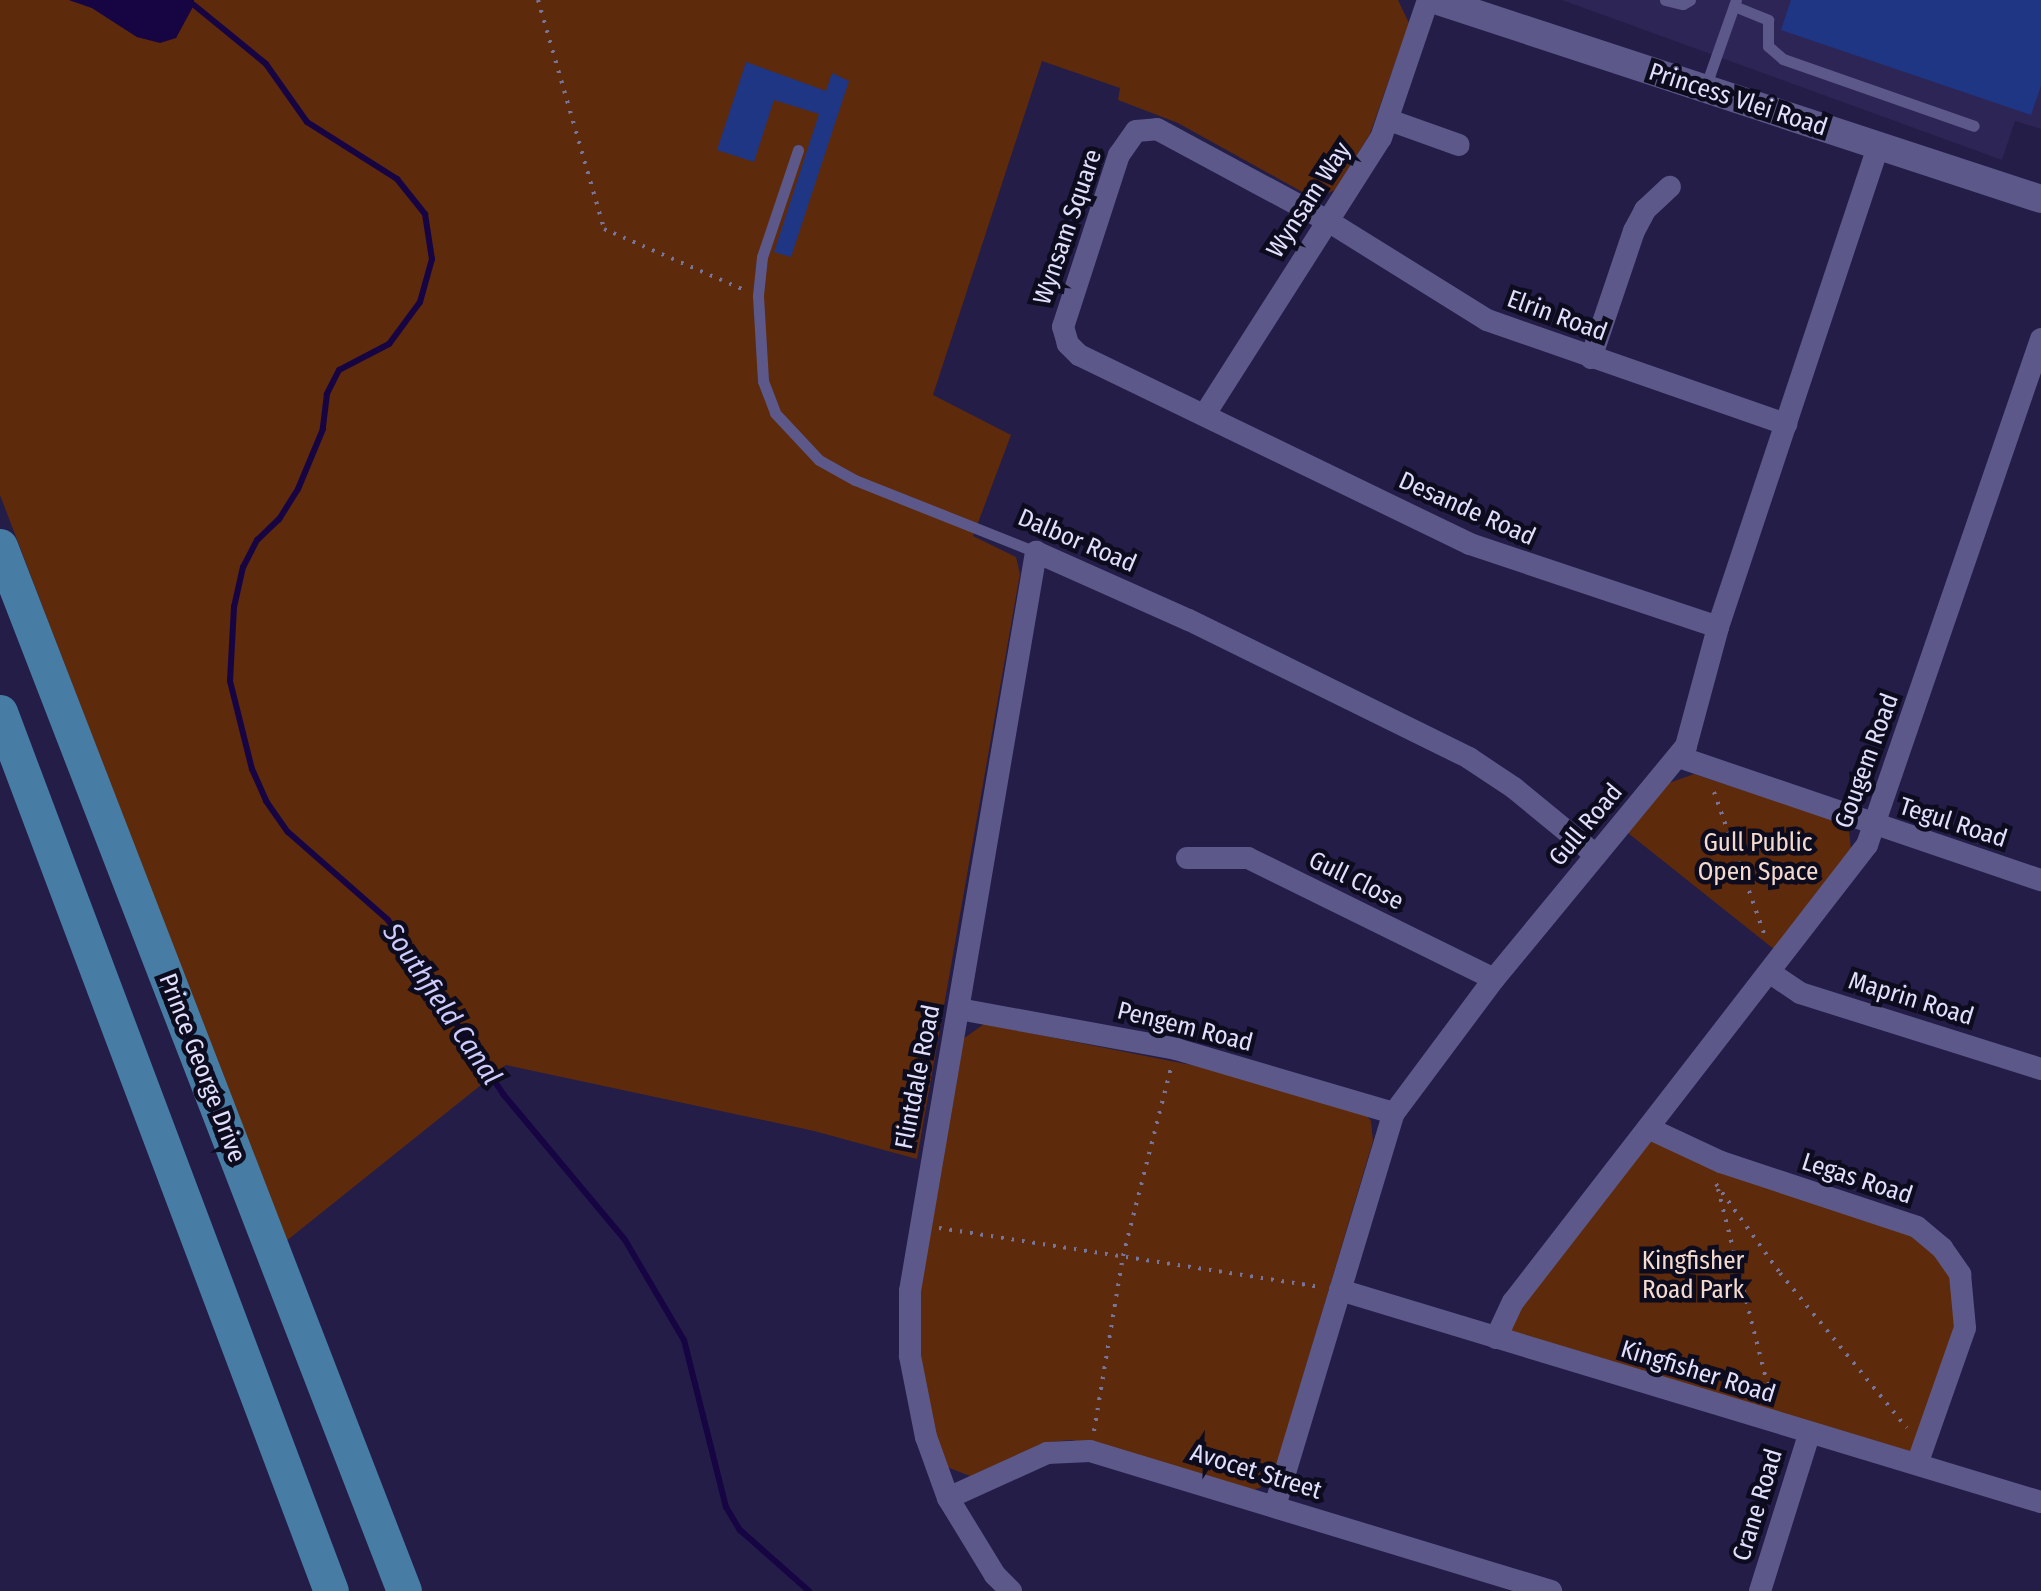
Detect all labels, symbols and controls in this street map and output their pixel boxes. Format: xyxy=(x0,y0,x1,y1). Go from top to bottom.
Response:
street label: Princess Vlei Road xyxy=(1645,57,1831,143)
street label: Wynsam Way xyxy=(1261,137,1357,263)
street label: Wynsam Square xyxy=(1027,145,1109,309)
street label: Elrin Road xyxy=(1503,284,1611,348)
street label: Desande Road xyxy=(1394,466,1540,552)
street label: Dalbor Road xyxy=(1013,503,1141,579)
street label: Gougem Road xyxy=(1829,690,1905,832)
street label: Gull Road xyxy=(1543,778,1629,872)
street label: Tegul Road xyxy=(1895,792,2011,854)
park label: Gull Public Open Space xyxy=(1698,829,1818,888)
street label: Gull Close xyxy=(1304,845,1408,917)
water label: Southfield Canal xyxy=(376,917,508,1091)
street label: Maprin Road xyxy=(1845,966,1977,1032)
street label: Prince George Drive xyxy=(152,969,252,1167)
street label: Pengem Road xyxy=(1114,996,1256,1058)
street label: Flintdale Road xyxy=(889,1002,947,1152)
street label: Legas Road xyxy=(1798,1147,1916,1211)
park label: Kingfisher Road Park xyxy=(1642,1247,1744,1306)
street label: Kingfisher Road xyxy=(1617,1334,1779,1410)
street label: Avocet Street xyxy=(1187,1438,1325,1506)
street label: Crane Road xyxy=(1727,1445,1789,1565)

